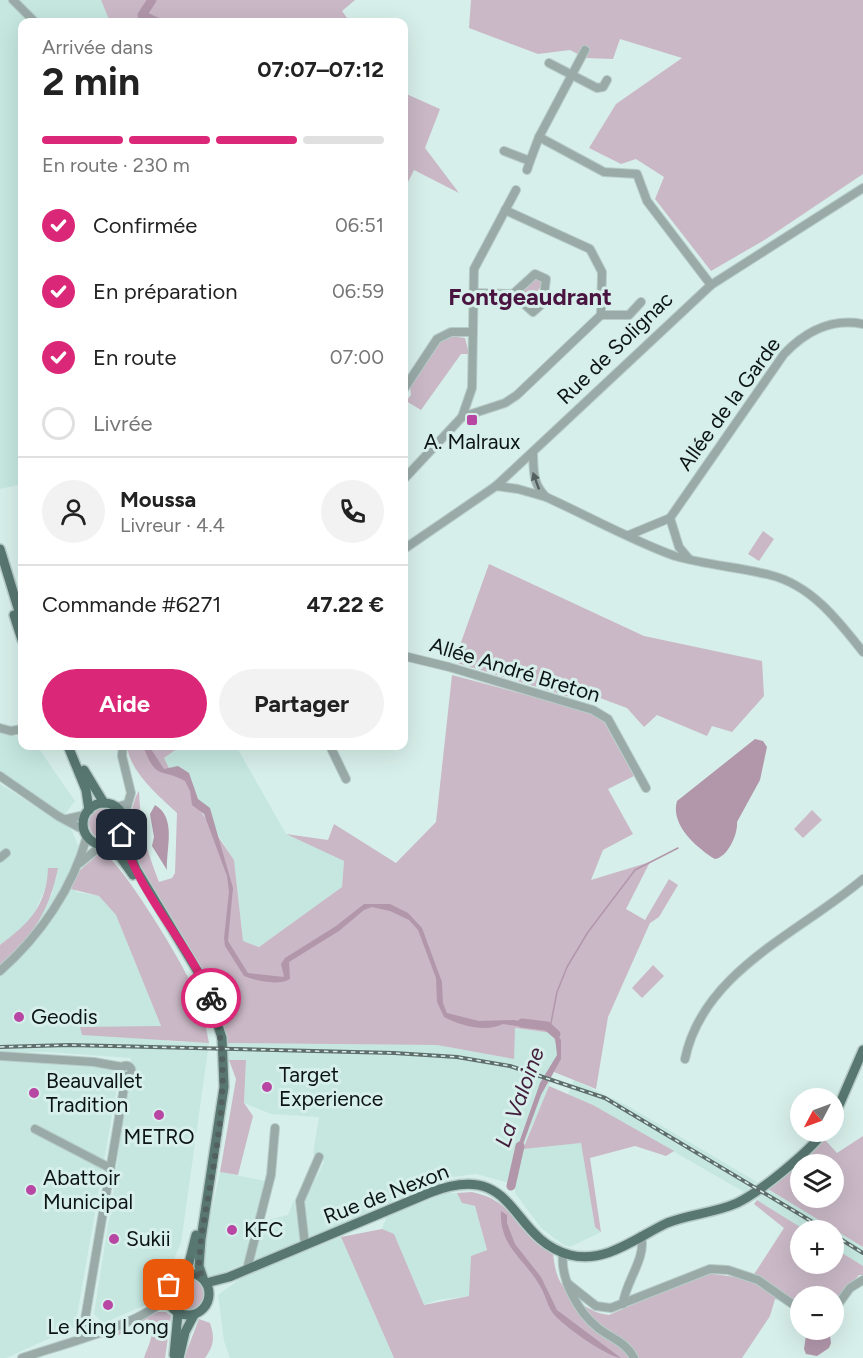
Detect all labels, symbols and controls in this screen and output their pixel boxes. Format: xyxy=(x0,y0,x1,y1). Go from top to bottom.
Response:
text: Arrivée dans xyxy=(42,35,153,59)
text: 07:07–07:12 xyxy=(257,56,384,83)
text: 2 min xyxy=(42,58,140,105)
text: En route · 230 m xyxy=(42,153,190,177)
icon: check xyxy=(42,209,75,242)
text: Confirmée xyxy=(93,212,197,239)
text: 06:51 xyxy=(335,213,384,237)
icon: check xyxy=(42,275,75,308)
text: En préparation xyxy=(93,278,238,305)
text: 06:59 xyxy=(332,279,384,303)
district label: Fontgeaudrant xyxy=(448,282,612,311)
street label: Rue de Solignac xyxy=(552,286,678,409)
street label: Allée de la Garde xyxy=(672,332,785,475)
icon: check xyxy=(42,341,75,374)
text: En route xyxy=(93,344,176,371)
text: 07:00 xyxy=(330,345,384,369)
text: Livrée xyxy=(93,410,152,437)
marker: A. Malraux xyxy=(465,413,479,427)
place label: A. Malraux xyxy=(424,429,520,454)
one-way arrow xyxy=(531,472,541,490)
button: person xyxy=(42,480,105,543)
button: phone xyxy=(321,480,384,543)
text: Moussa xyxy=(120,486,196,513)
text: Livreur · 4.4 xyxy=(120,513,225,537)
text: Commande #6271 xyxy=(42,591,221,618)
text: 47.22 € xyxy=(306,591,384,618)
street label: Allée André Breton xyxy=(427,632,603,707)
button: Aide xyxy=(42,669,207,738)
button: Partager xyxy=(219,669,384,738)
pin xyxy=(96,809,147,860)
icon: home xyxy=(105,818,138,851)
courier xyxy=(181,968,241,1028)
icon: bike xyxy=(195,982,228,1015)
place label: Geodis xyxy=(31,1004,98,1029)
marker: Geodis xyxy=(12,1010,26,1024)
water label: La Valoine xyxy=(489,1044,550,1151)
place label: Target Experience xyxy=(279,1062,383,1111)
place label: Beauvallet Tradition xyxy=(46,1068,143,1117)
marker: Target Experience xyxy=(260,1080,274,1094)
marker: Beauvallet Tradition xyxy=(27,1086,41,1100)
north arrow xyxy=(790,1088,844,1142)
map controls xyxy=(790,1088,844,1340)
marker: METRO xyxy=(152,1108,166,1122)
place label: METRO xyxy=(123,1124,195,1149)
button: layers xyxy=(790,1154,844,1208)
street label: Rue de Nexon xyxy=(320,1158,452,1229)
place label: Abattoir Municipal xyxy=(43,1165,133,1214)
marker: Abattoir Municipal xyxy=(24,1183,38,1197)
place label: KFC xyxy=(244,1217,283,1242)
button: + xyxy=(790,1220,844,1274)
marker: KFC xyxy=(225,1223,239,1237)
place label: Sukii xyxy=(126,1226,171,1251)
marker: Sukii xyxy=(107,1232,121,1246)
pin xyxy=(143,1259,194,1310)
icon: bag xyxy=(152,1268,185,1301)
button: − xyxy=(790,1286,844,1340)
marker: Le King Long xyxy=(101,1298,115,1312)
place label: Le King Long xyxy=(47,1314,169,1339)

